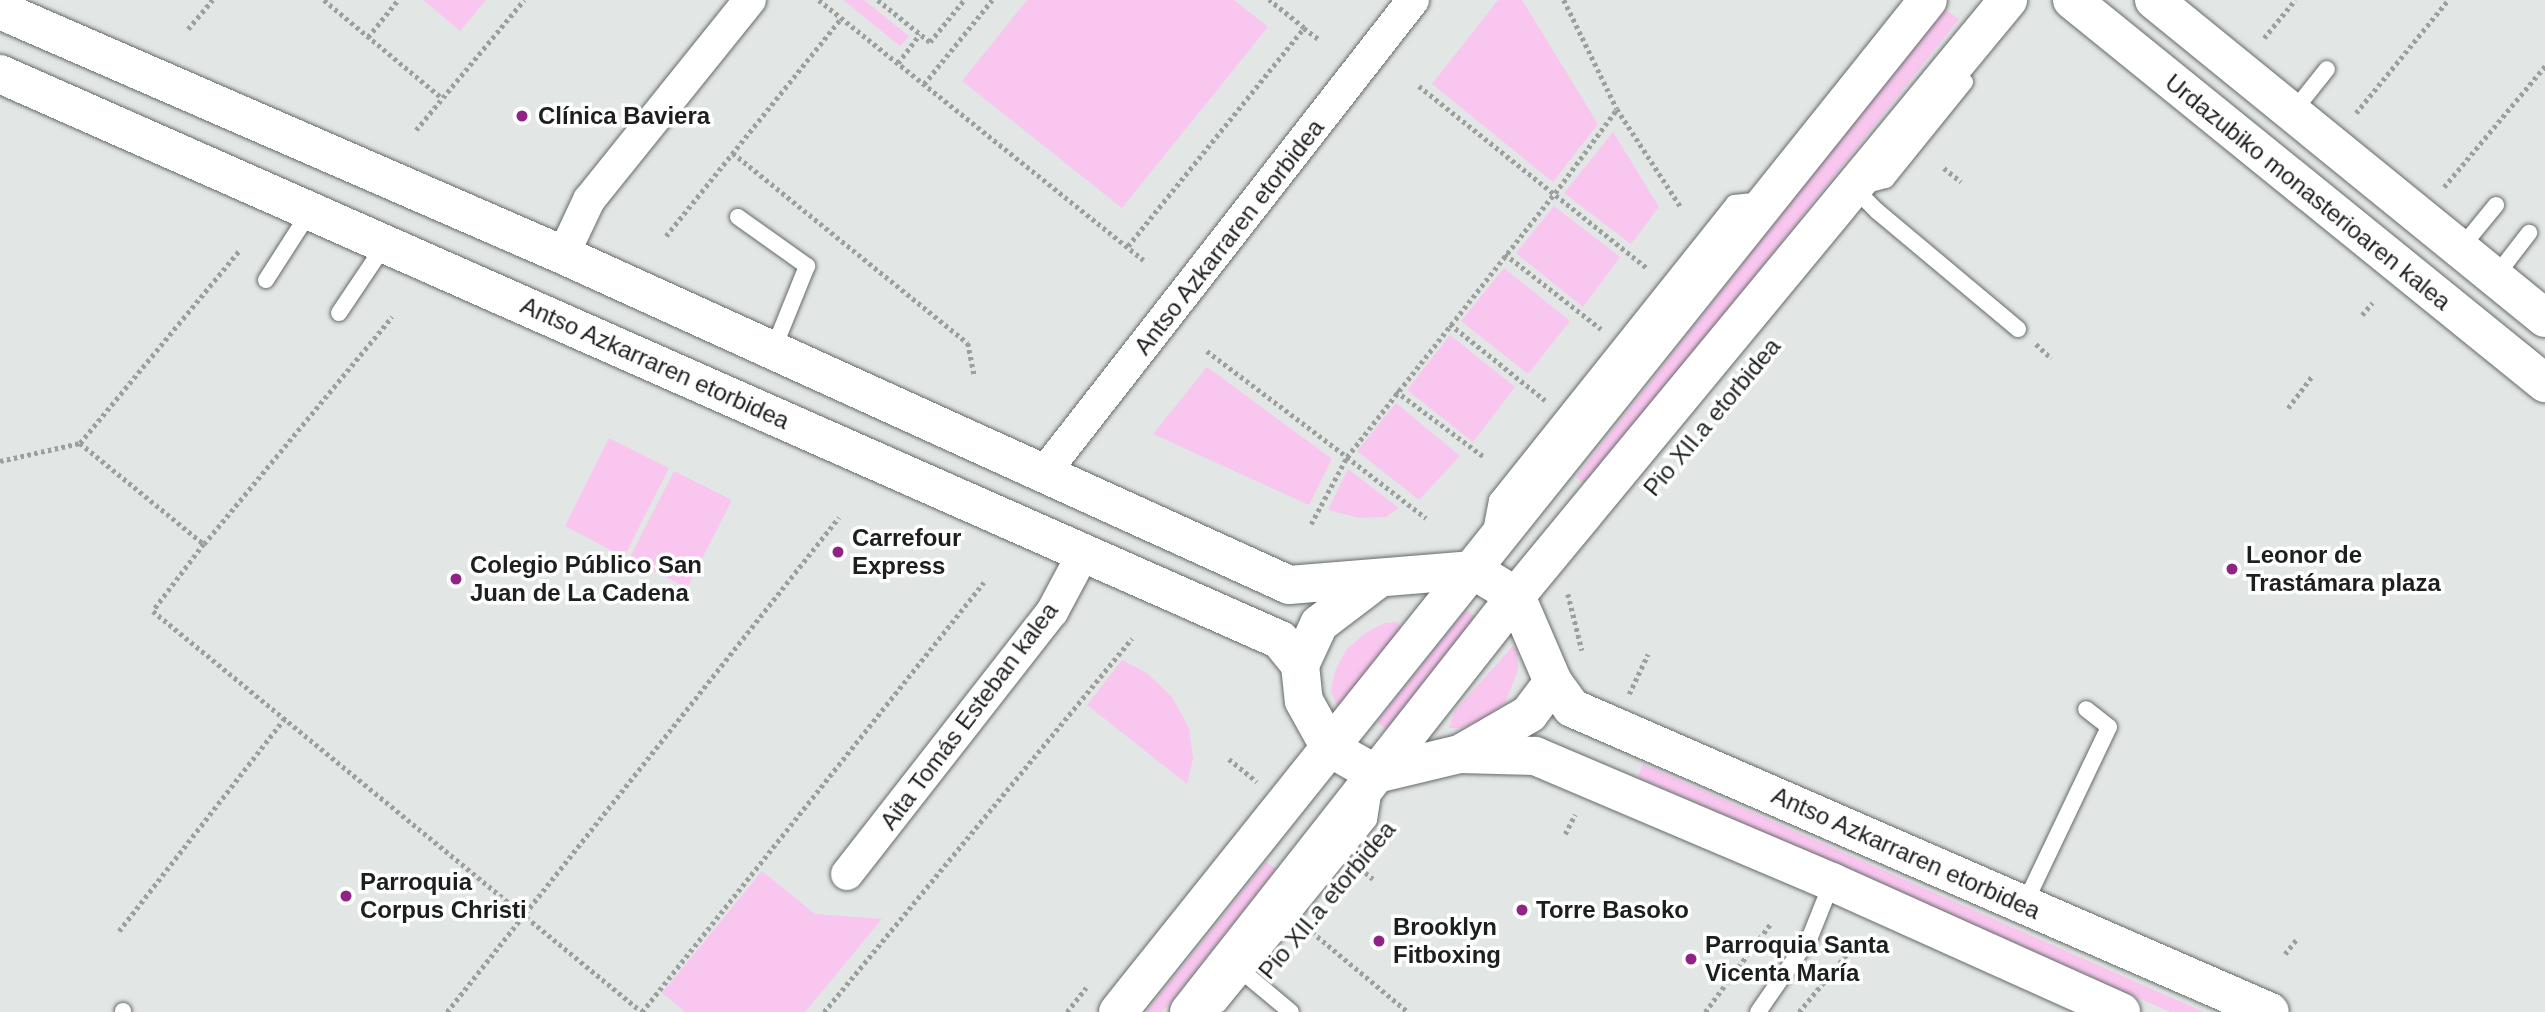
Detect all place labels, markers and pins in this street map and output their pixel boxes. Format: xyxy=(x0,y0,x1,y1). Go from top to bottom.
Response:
place label: Clínica Baviera xyxy=(538,102,710,130)
marker: Clínica Baviera xyxy=(512,106,532,126)
place label: Carrefour Express xyxy=(852,524,961,580)
place label: Leonor de Trastámara plaza xyxy=(2246,541,2441,597)
marker: Carrefour Express xyxy=(830,544,846,560)
place label: Colegio Público San Juan de La Cadena xyxy=(470,551,702,607)
marker: Leonor de Trastámara plaza xyxy=(2224,561,2240,577)
marker: Colegio Público San Juan de La Cadena xyxy=(448,571,464,587)
place label: Parroquia Corpus Christi xyxy=(360,868,527,924)
marker: Parroquia Corpus Christi xyxy=(338,888,354,904)
place label: Torre Basoko xyxy=(1536,896,1689,924)
marker: Torre Basoko xyxy=(1514,902,1530,918)
place label: Brooklyn Fitboxing xyxy=(1393,913,1501,969)
place label: Parroquia Santa Vicenta María xyxy=(1705,931,1889,987)
marker: Brooklyn Fitboxing xyxy=(1371,933,1387,949)
marker: Parroquia Santa Vicenta María xyxy=(1683,951,1699,967)

